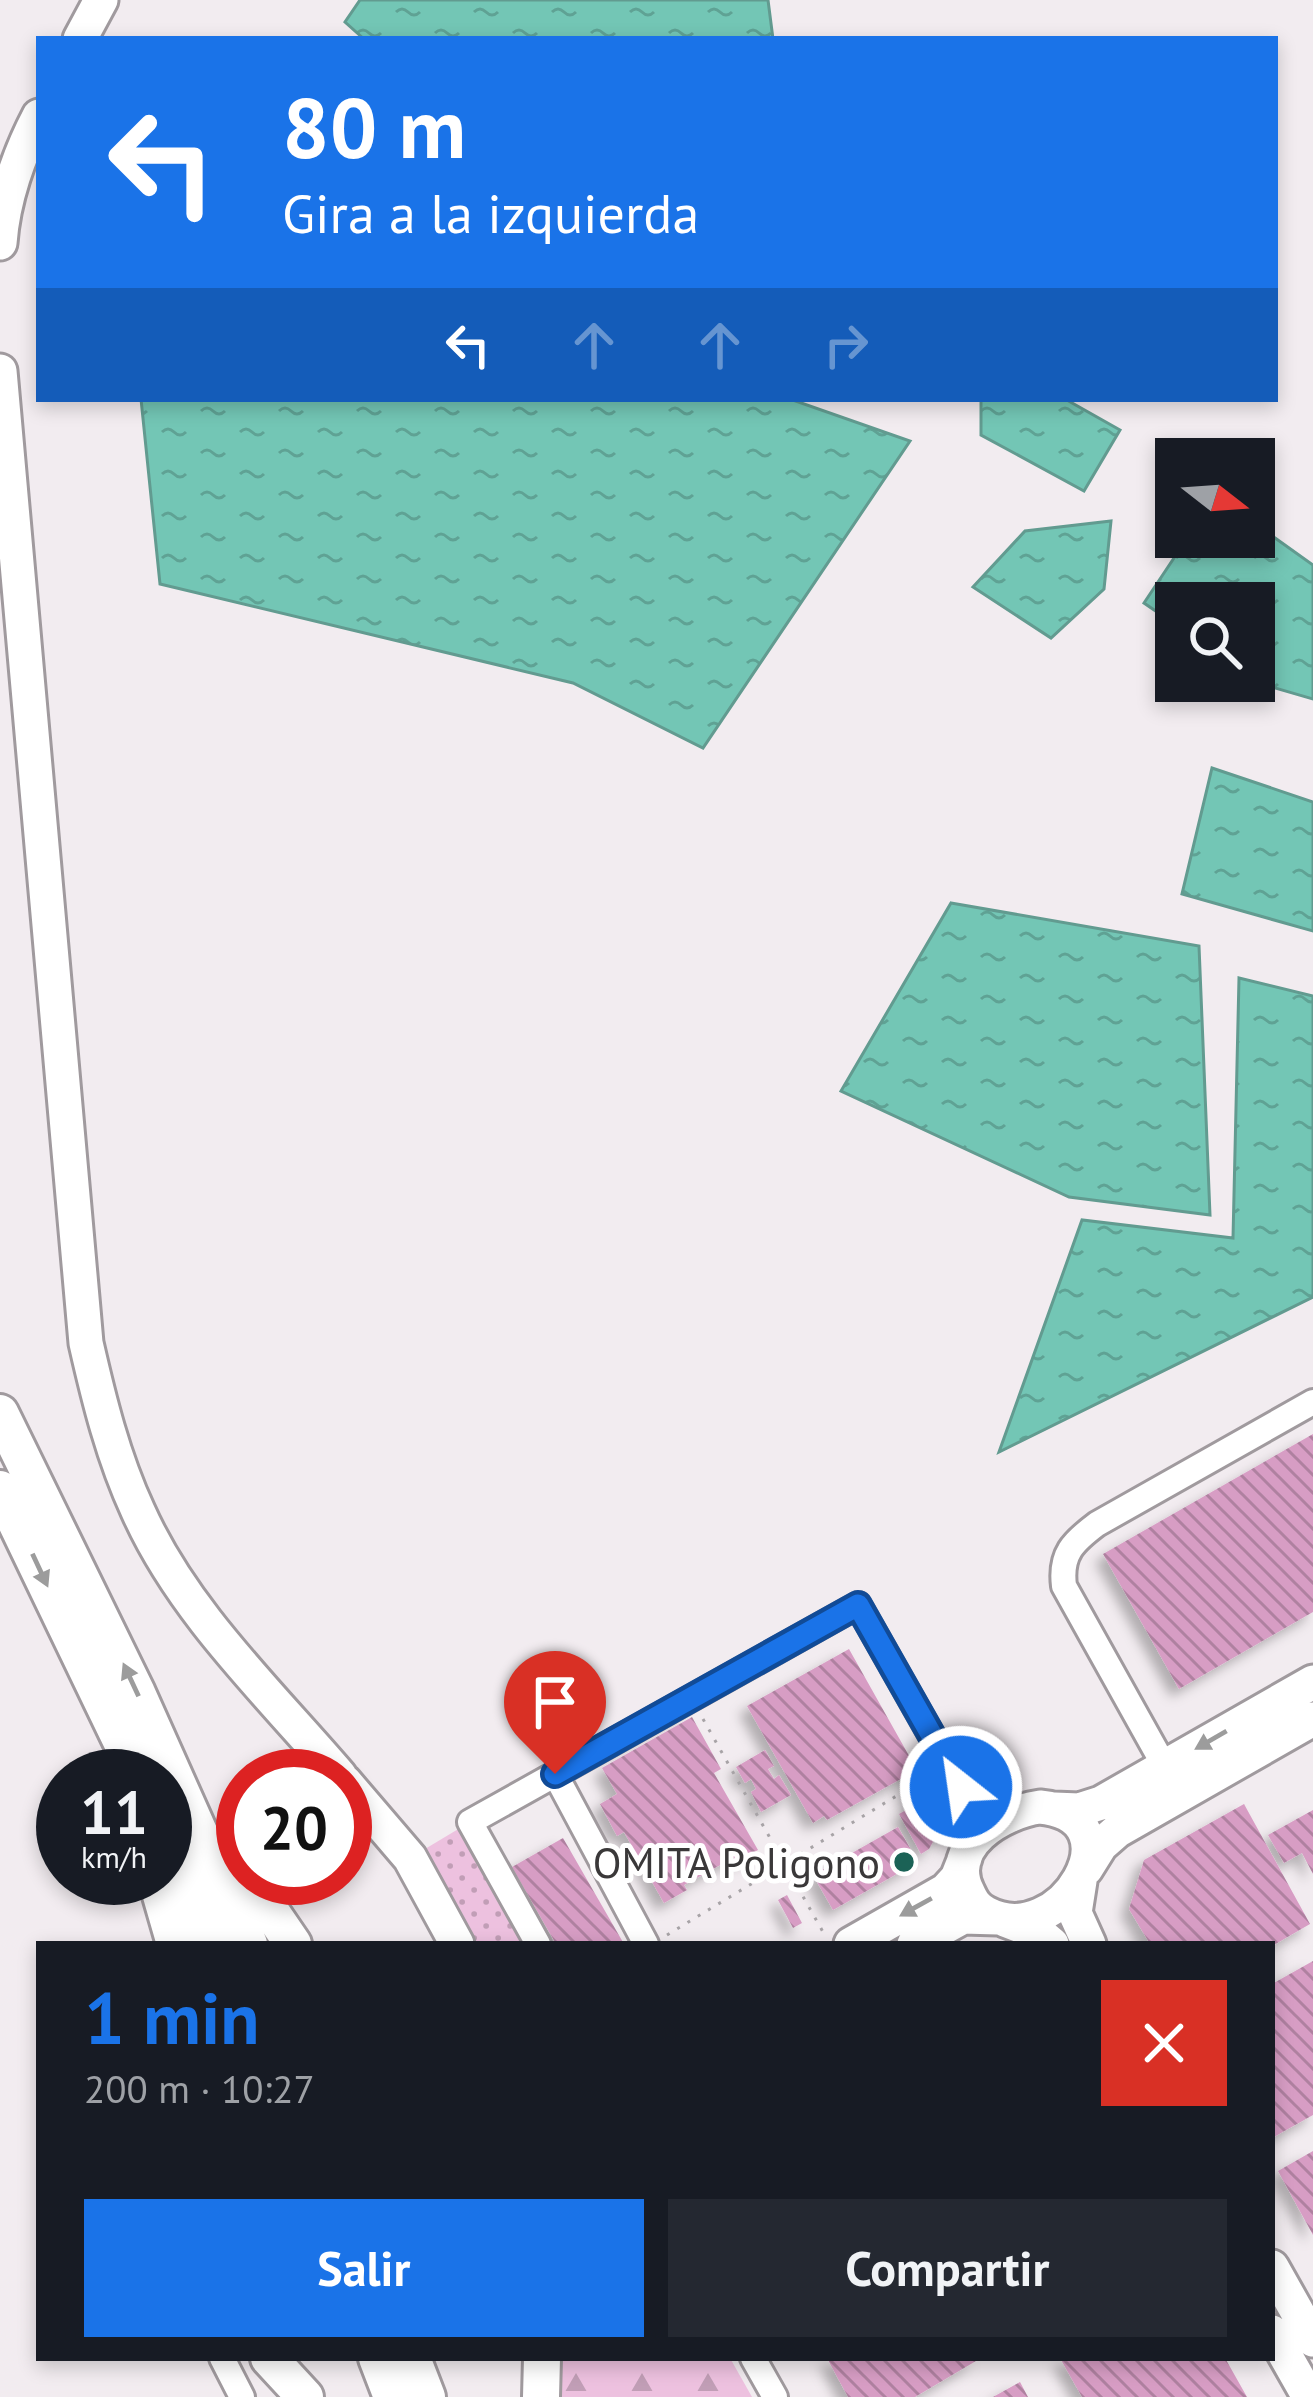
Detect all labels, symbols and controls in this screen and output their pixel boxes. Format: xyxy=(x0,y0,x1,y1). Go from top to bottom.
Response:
text: 80 m xyxy=(282,72,466,181)
icon: left xyxy=(84,84,240,240)
text: Gira a la izquierda xyxy=(282,178,699,248)
icon: left xyxy=(435,312,501,378)
icon: ahead xyxy=(561,312,627,378)
icon: ahead xyxy=(687,312,753,378)
icon: right xyxy=(813,312,879,378)
north arrow xyxy=(1155,438,1275,558)
map controls xyxy=(1155,438,1275,702)
button: search xyxy=(1155,582,1275,702)
one-way arrow xyxy=(30,1553,50,1588)
pin xyxy=(504,1651,606,1774)
one-way arrow xyxy=(121,1662,141,1697)
icon: arrive xyxy=(522,1669,588,1735)
position arrow xyxy=(898,1724,1024,1850)
one-way arrow xyxy=(1195,1728,1228,1749)
speed limit sign: 20 xyxy=(216,1749,372,1905)
text: 11 xyxy=(80,1773,148,1851)
place label: OMITA Poligono xyxy=(593,1835,880,1890)
text: km/h xyxy=(81,1837,147,1876)
marker: OMITA Poligono xyxy=(891,1849,917,1875)
one-way arrow xyxy=(900,1896,933,1917)
text: 1 min xyxy=(84,1971,260,2064)
button: close xyxy=(1101,1980,1227,2106)
text: 200 m · 10:27 xyxy=(84,2063,315,2114)
button: Salir xyxy=(84,2199,644,2337)
button: Compartir xyxy=(668,2199,1227,2337)

